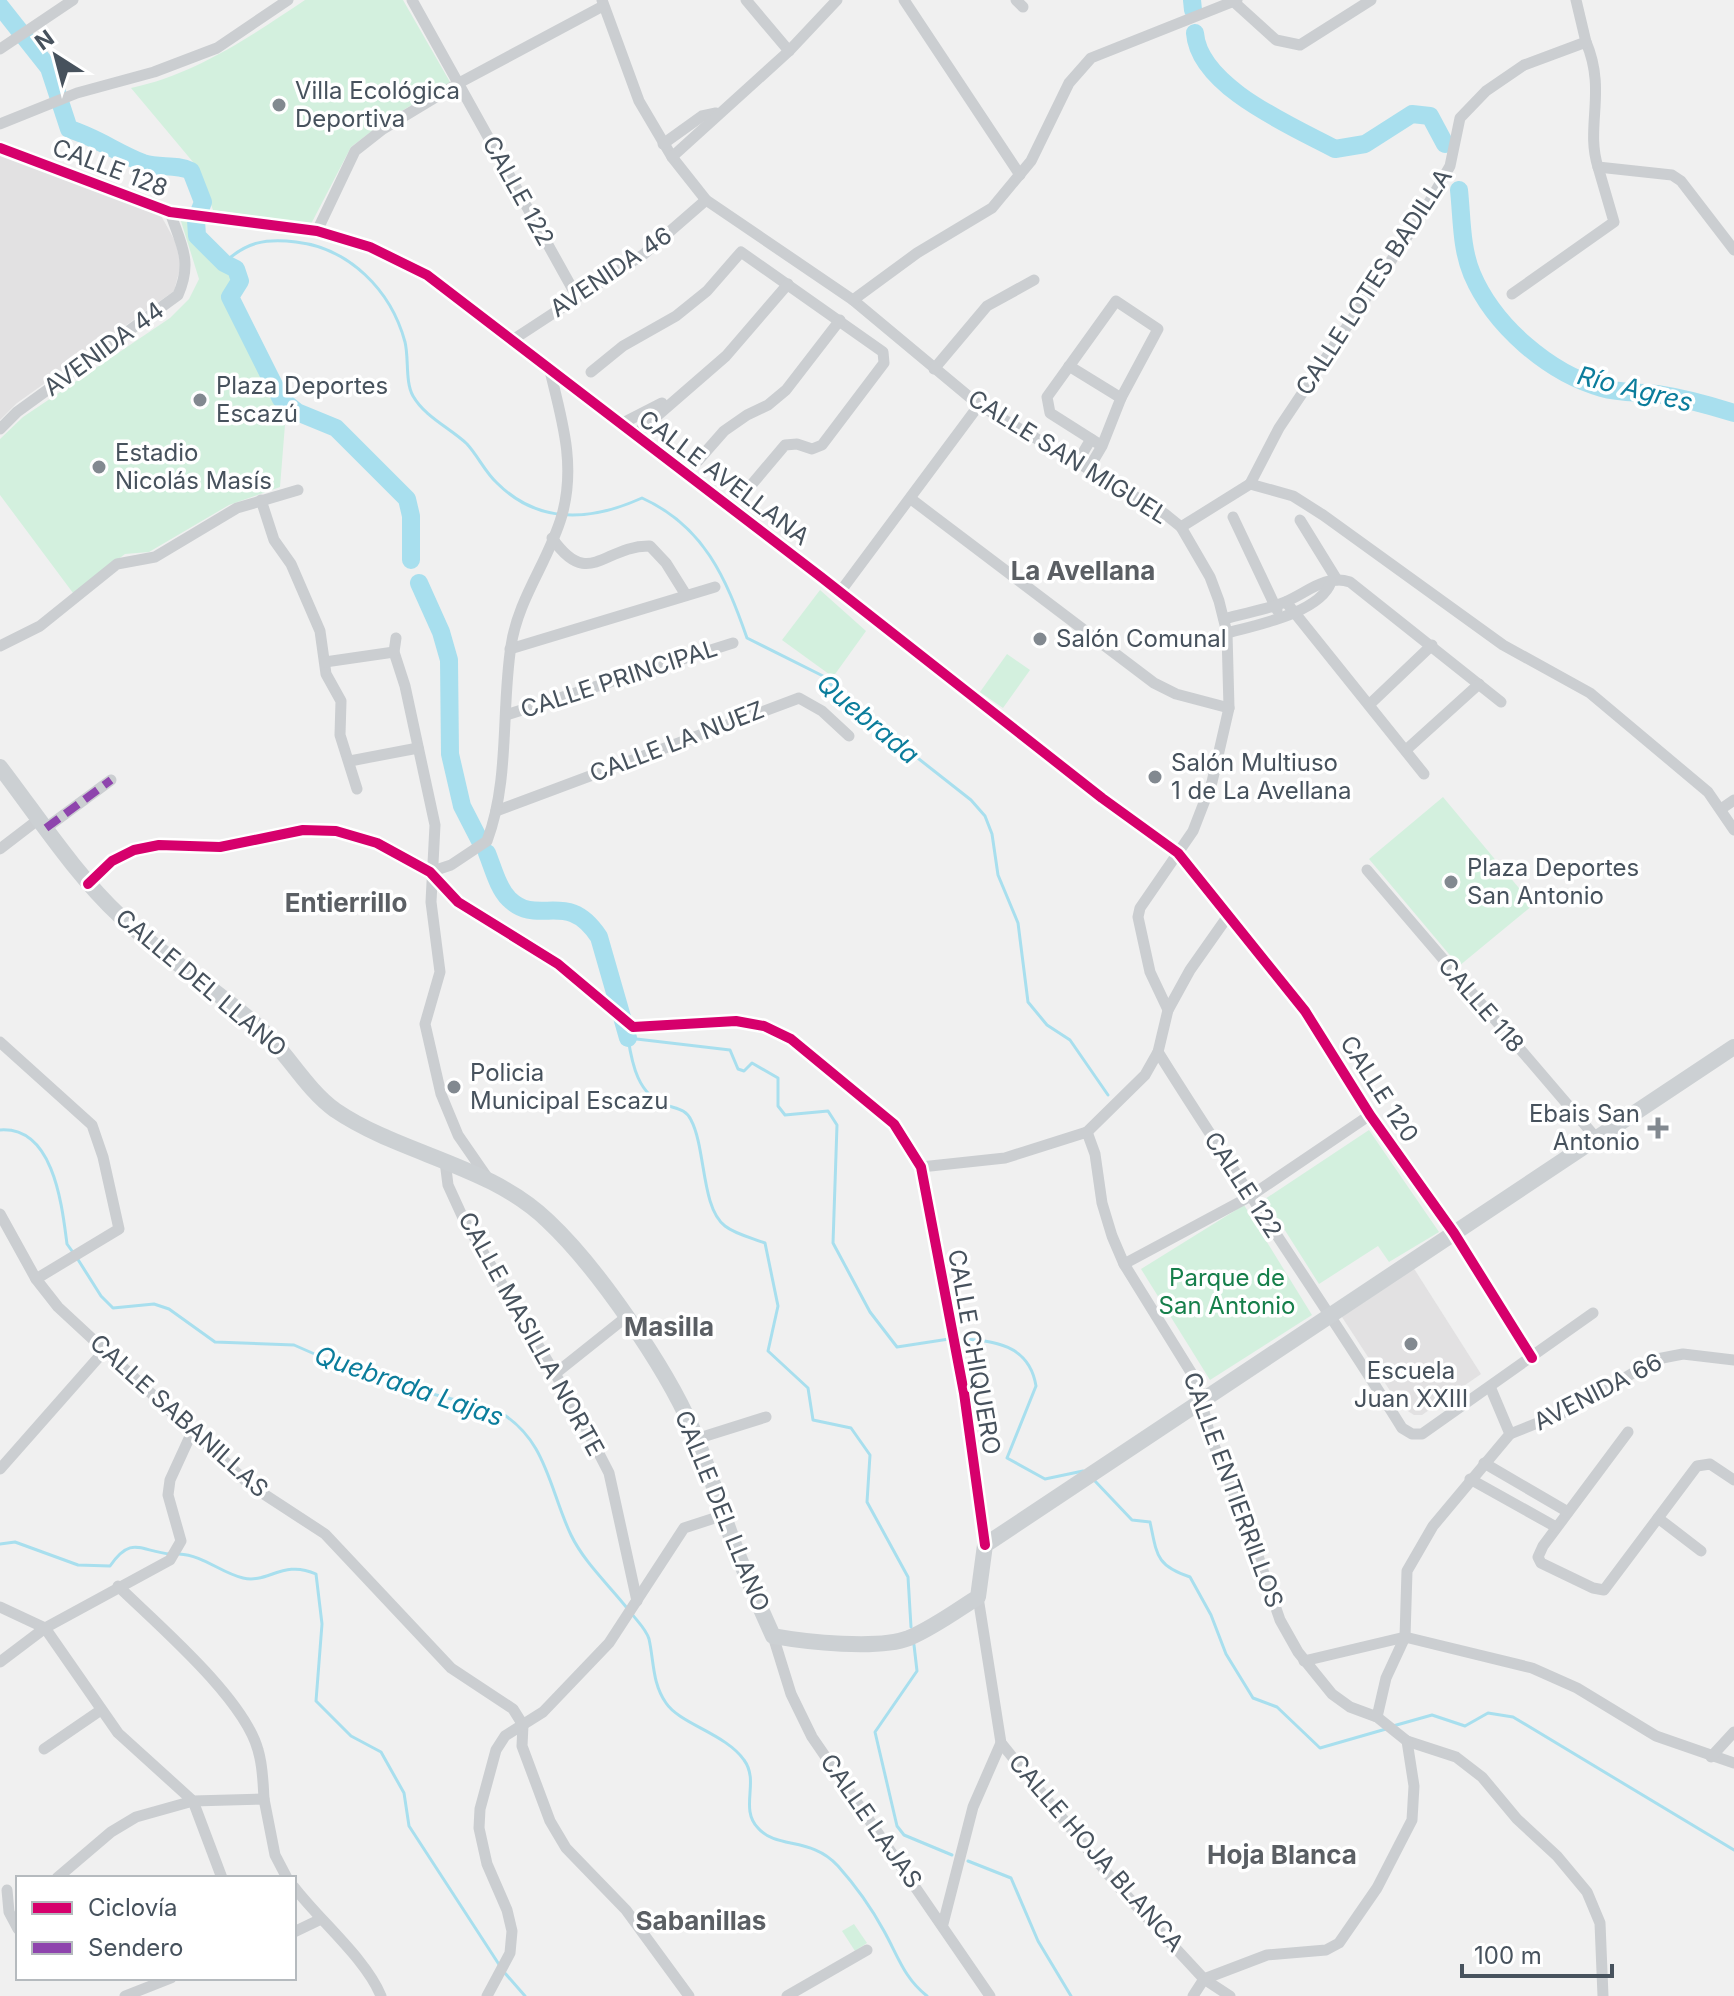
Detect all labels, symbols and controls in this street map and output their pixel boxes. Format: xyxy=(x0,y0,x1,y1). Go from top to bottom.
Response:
north arrow xyxy=(16,16,96,96)
text: N xyxy=(30,24,59,55)
place label: Villa Ecológica Deportiva xyxy=(295,76,460,133)
marker: Villa Ecológica Deportiva xyxy=(270,96,288,114)
street label: CALLE 122 xyxy=(476,131,560,251)
street label: CALLE 128 xyxy=(48,132,172,203)
street label: CALLE LOTES BADILLA xyxy=(1289,163,1458,400)
street label: AVENIDA 46 xyxy=(544,220,677,323)
street label: AVENIDA 44 xyxy=(38,295,169,402)
water label: Río Agres xyxy=(1574,359,1696,418)
place label: Plaza Deportes Escazú xyxy=(216,371,388,428)
street label: CALLE SAN MIGUEL xyxy=(963,383,1174,530)
marker: Plaza Deportes Escazú xyxy=(191,391,209,409)
street label: CALLE AVELLANA xyxy=(633,404,815,551)
place label: Estadio Nicolás Masís xyxy=(115,438,272,495)
marker: Estadio Nicolás Masís xyxy=(90,458,108,476)
district label: La Avellana xyxy=(1011,555,1155,586)
place label: Salón Comunal xyxy=(1056,624,1227,653)
marker: Salón Comunal xyxy=(1031,630,1049,648)
street label: CALLE PRINCIPAL xyxy=(517,633,721,724)
water label: Quebrada xyxy=(811,667,926,770)
street label: CALLE LA NUEZ xyxy=(586,695,768,788)
place label: Salón Multiuso 1 de La Avellana xyxy=(1171,748,1351,805)
marker: Salón Multiuso 1 de La Avellana xyxy=(1146,768,1164,786)
place label: Plaza Deportes San Antonio xyxy=(1467,853,1639,910)
marker: Plaza Deportes San Antonio xyxy=(1442,873,1460,891)
district label: Entierrillo xyxy=(285,887,407,918)
street label: CALLE DEL LLANO xyxy=(110,903,293,1063)
street label: CALLE 118 xyxy=(1432,951,1530,1058)
street label: CALLE 120 xyxy=(1334,1030,1425,1148)
place label: Policia Municipal Escazu xyxy=(470,1058,668,1115)
marker: Policia Municipal Escazu xyxy=(445,1078,463,1096)
place label: Ebais San Antonio xyxy=(1529,1099,1640,1156)
marker: Ebais San Antonio xyxy=(1647,1117,1669,1139)
street label: CALLE 122 xyxy=(1198,1126,1289,1243)
street label: CALLE MASILLA NORTE xyxy=(452,1207,611,1461)
street label: CALLE CHIQUERO xyxy=(942,1247,1007,1457)
park label: Parque de San Antonio xyxy=(1159,1263,1295,1320)
district label: Masilla xyxy=(624,1311,714,1342)
street label: CALLE SABANILLAS xyxy=(84,1328,274,1503)
marker: Escuela Juan XXIII xyxy=(1402,1335,1420,1353)
water label: Quebrada Lajas xyxy=(311,1339,507,1432)
street label: AVENIDA 66 xyxy=(1529,1347,1667,1436)
place label: Escuela Juan XXIII xyxy=(1354,1356,1468,1413)
street label: CALLE ENTIERRILLOS xyxy=(1177,1368,1290,1611)
street label: CALLE DEL LLANO xyxy=(669,1406,776,1616)
street label: CALLE LAJAS xyxy=(814,1748,928,1893)
street label: CALLE HOJA BLANCA xyxy=(1003,1748,1190,1957)
district label: Hoja Blanca xyxy=(1207,1839,1357,1870)
legend xyxy=(16,1876,296,1980)
text: Ciclovía xyxy=(88,1893,178,1922)
district label: Sabanillas xyxy=(636,1905,766,1936)
scale bar xyxy=(1462,1928,1612,1978)
text: Sendero xyxy=(88,1933,183,1962)
text: 100 m xyxy=(1474,1941,1542,1970)

